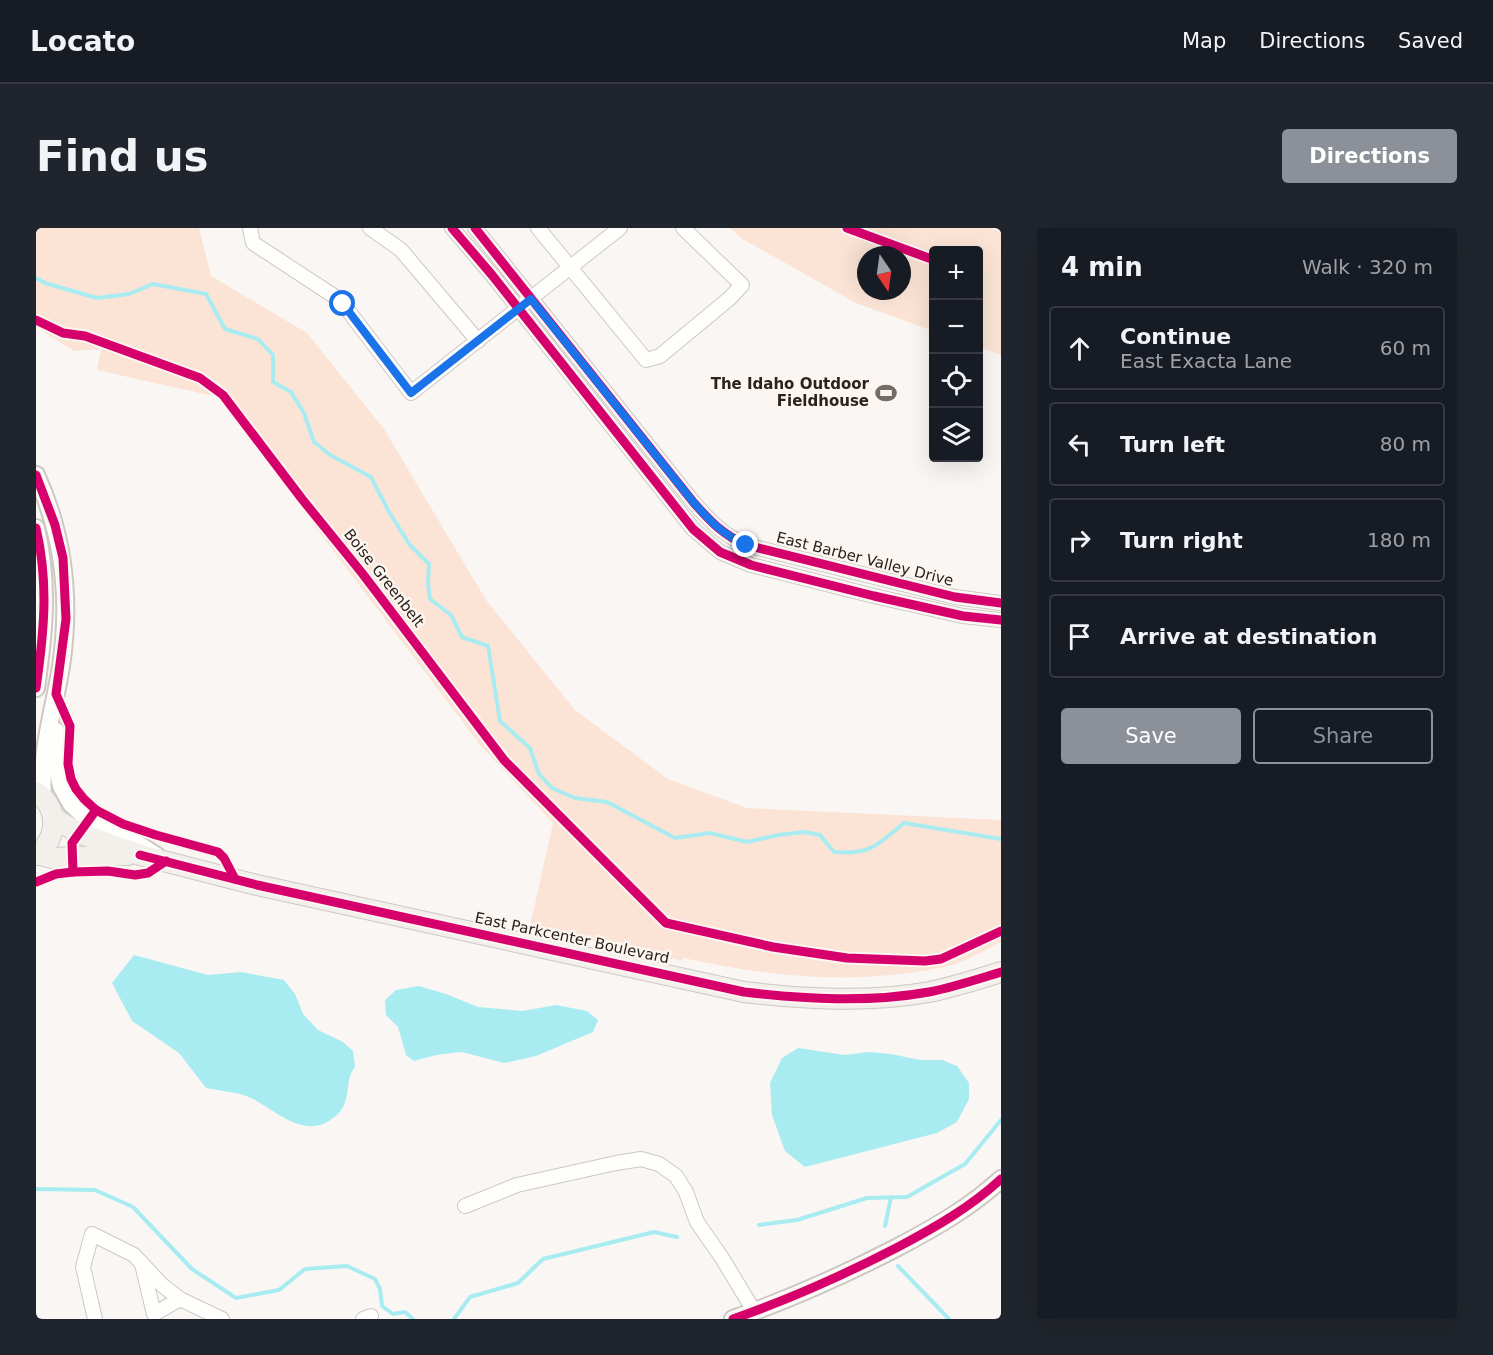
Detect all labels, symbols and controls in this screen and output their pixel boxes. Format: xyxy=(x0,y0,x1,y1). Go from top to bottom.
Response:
text: Locato xyxy=(30,25,135,58)
text: Map xyxy=(1182,29,1226,53)
text: Directions xyxy=(1259,29,1365,53)
text: Saved xyxy=(1398,29,1463,53)
button: Directions xyxy=(1282,129,1457,183)
text: Find us xyxy=(36,132,209,181)
north arrow xyxy=(857,246,911,300)
map controls xyxy=(929,246,983,462)
button: + xyxy=(929,246,983,300)
text: 4 min xyxy=(1061,252,1143,282)
text: Walk · 320 m xyxy=(1302,255,1433,279)
route start xyxy=(329,290,355,316)
button: − xyxy=(929,300,983,354)
text: Continue xyxy=(1120,324,1231,349)
icon: ahead xyxy=(1063,332,1096,365)
text: 60 m xyxy=(1380,336,1431,360)
text: East Exacta Lane xyxy=(1120,349,1292,373)
button: locate xyxy=(929,354,983,408)
place label: The Idaho Outdoor Fieldhouse xyxy=(711,375,870,410)
sports icon: The Idaho Outdoor Fieldhouse xyxy=(874,381,898,405)
button: layers xyxy=(929,408,983,462)
icon: left xyxy=(1063,428,1096,461)
text: Turn left xyxy=(1120,432,1225,457)
text: 80 m xyxy=(1380,432,1431,456)
icon: right xyxy=(1063,524,1096,557)
street label: Boise Greenbelt xyxy=(340,525,428,631)
street label: East Barber Valley Drive xyxy=(775,528,955,590)
text: Turn right xyxy=(1120,528,1243,553)
text: 180 m xyxy=(1367,528,1431,552)
route end xyxy=(732,531,758,557)
icon: arrive xyxy=(1063,620,1096,653)
text: Arrive at destination xyxy=(1120,624,1377,649)
button: Save xyxy=(1061,708,1241,764)
button: Share xyxy=(1253,708,1433,764)
street label: East Parkcenter Boulevard xyxy=(473,909,671,967)

